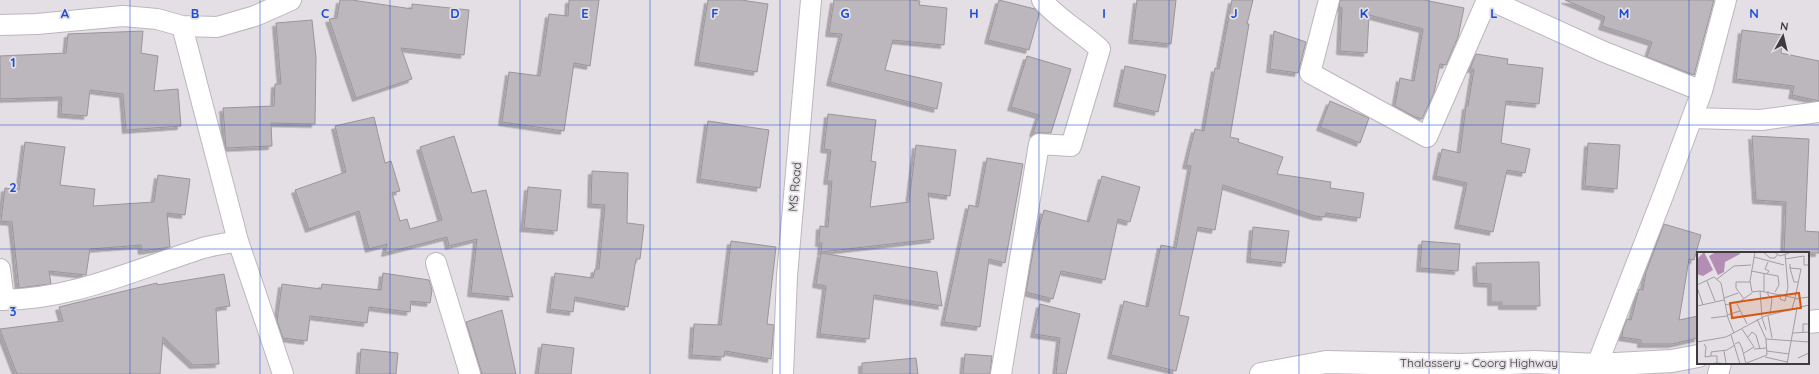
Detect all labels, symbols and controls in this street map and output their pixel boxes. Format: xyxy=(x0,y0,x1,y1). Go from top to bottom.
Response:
text: A xyxy=(61,5,70,21)
text: B xyxy=(191,5,199,21)
text: C xyxy=(321,5,329,21)
text: D xyxy=(450,5,460,21)
text: E xyxy=(581,5,589,21)
text: F xyxy=(711,5,719,21)
text: G xyxy=(840,5,850,21)
text: H xyxy=(969,5,979,21)
text: I xyxy=(1102,5,1106,21)
text: J xyxy=(1230,5,1238,21)
text: K xyxy=(1360,5,1369,21)
text: L xyxy=(1490,5,1498,21)
text: M xyxy=(1619,5,1629,21)
text: N xyxy=(1749,5,1759,21)
north arrow xyxy=(1763,16,1803,56)
text: N xyxy=(1779,19,1789,34)
text: 1 xyxy=(10,54,16,70)
street label: MS Road xyxy=(785,162,804,212)
text: 2 xyxy=(9,179,17,195)
inset map xyxy=(1697,252,1809,364)
text: 3 xyxy=(10,303,17,319)
street label: Thalassery - Coorg Highway xyxy=(1400,355,1558,370)

